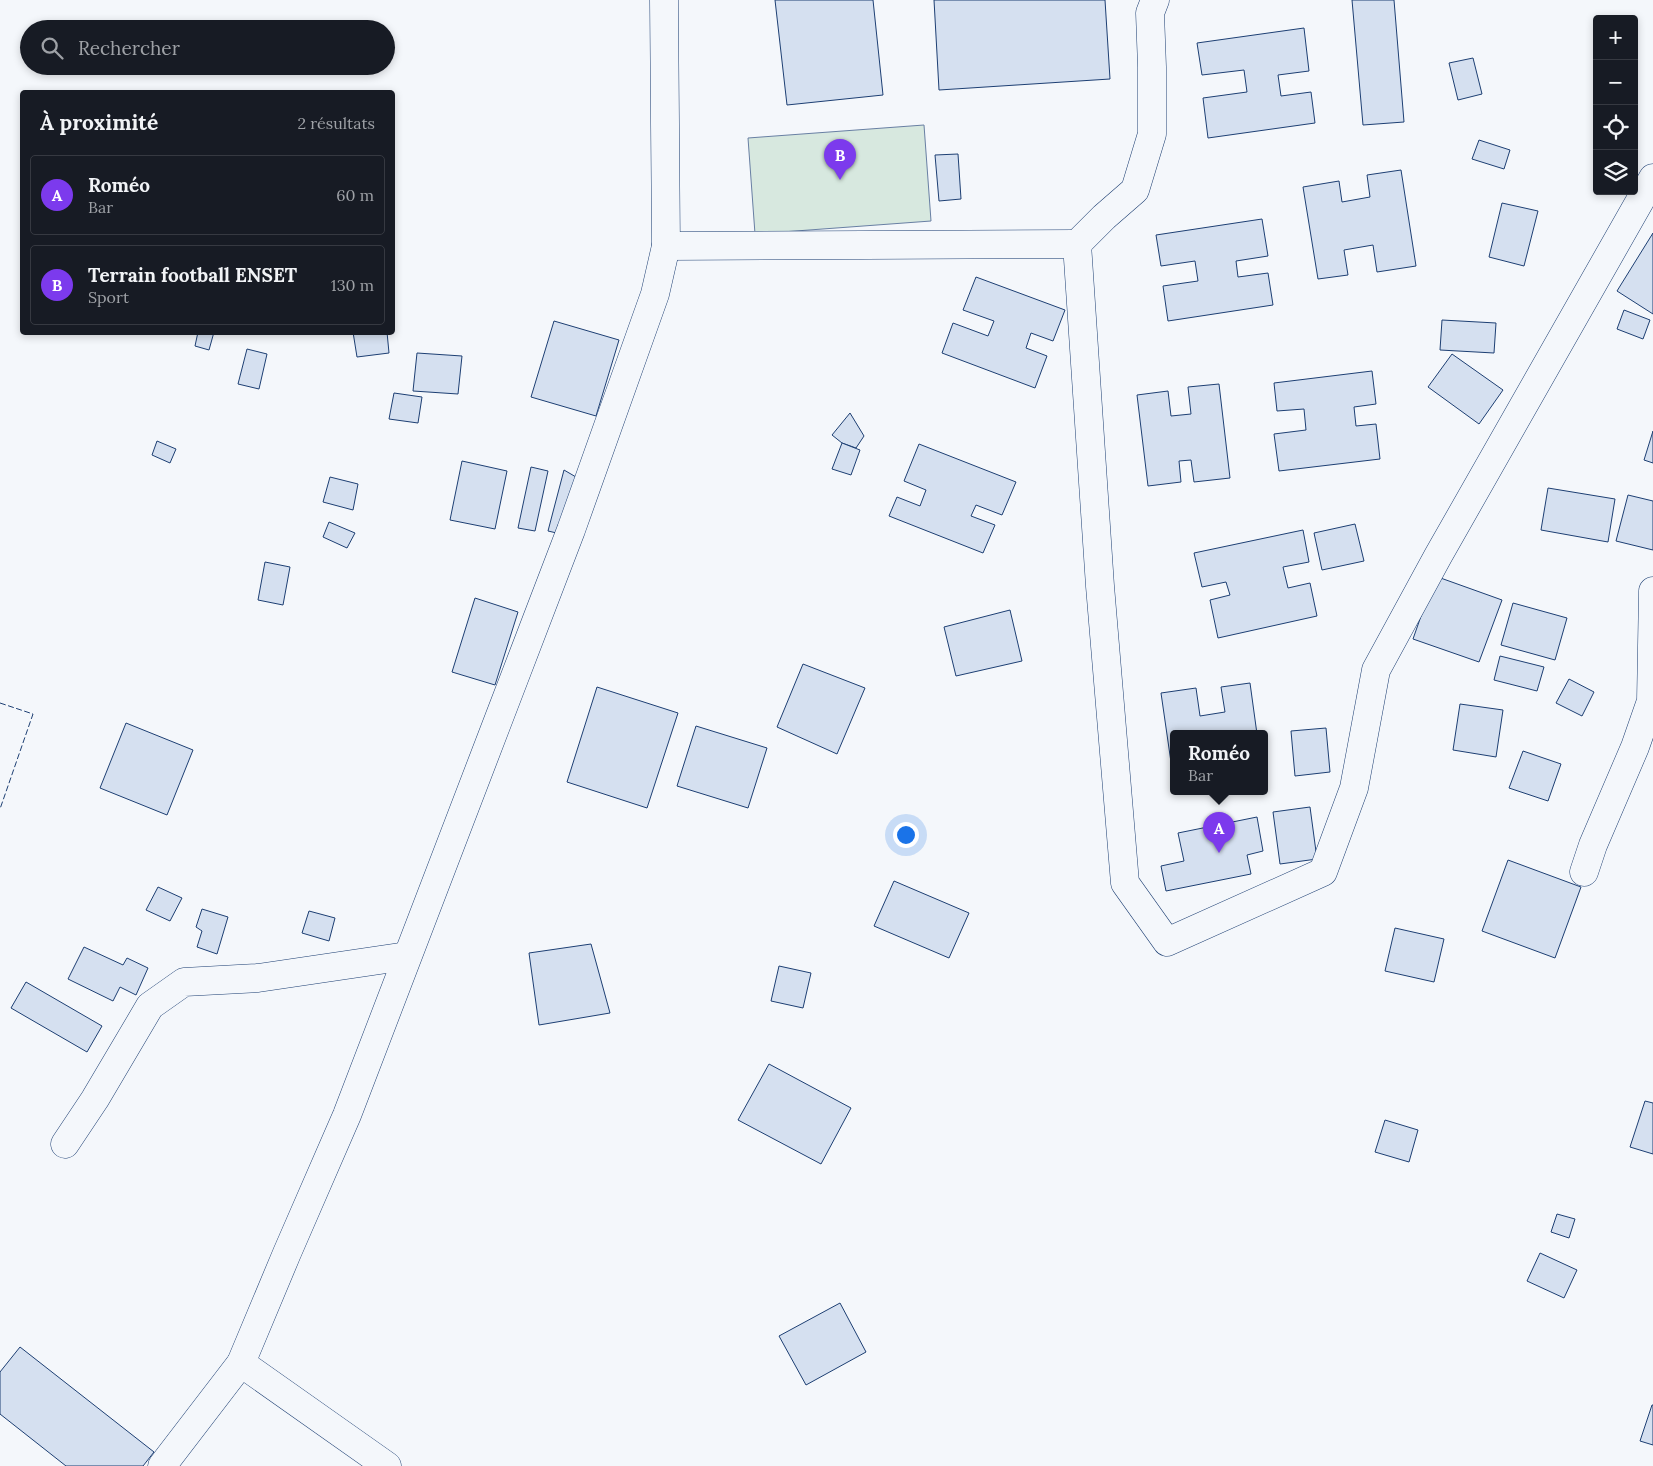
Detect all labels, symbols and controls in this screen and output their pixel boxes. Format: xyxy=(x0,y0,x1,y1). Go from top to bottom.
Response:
map controls xyxy=(1593,15,1638,195)
button: + xyxy=(1593,15,1638,60)
search box xyxy=(20,20,395,75)
icon: search xyxy=(38,34,66,62)
text: Rechercher xyxy=(78,36,180,60)
button: − xyxy=(1593,60,1638,105)
button: locate xyxy=(1593,105,1638,150)
text: À proximité xyxy=(40,109,158,136)
text: 2 résultats xyxy=(297,113,375,133)
pin: B xyxy=(824,139,856,180)
button: layers xyxy=(1593,150,1638,195)
text: Roméo xyxy=(88,173,150,197)
text: A xyxy=(52,185,62,205)
text: 60 m xyxy=(336,185,374,205)
text: Bar xyxy=(88,197,113,217)
text: Terrain football ENSET xyxy=(88,263,297,287)
text: B xyxy=(52,275,62,295)
text: 130 m xyxy=(331,275,374,295)
text: Sport xyxy=(88,287,129,307)
popup xyxy=(1170,730,1268,795)
text: Roméo xyxy=(1188,741,1250,765)
text: Bar xyxy=(1188,765,1213,785)
pin: A xyxy=(1203,812,1235,853)
your location xyxy=(893,822,919,848)

